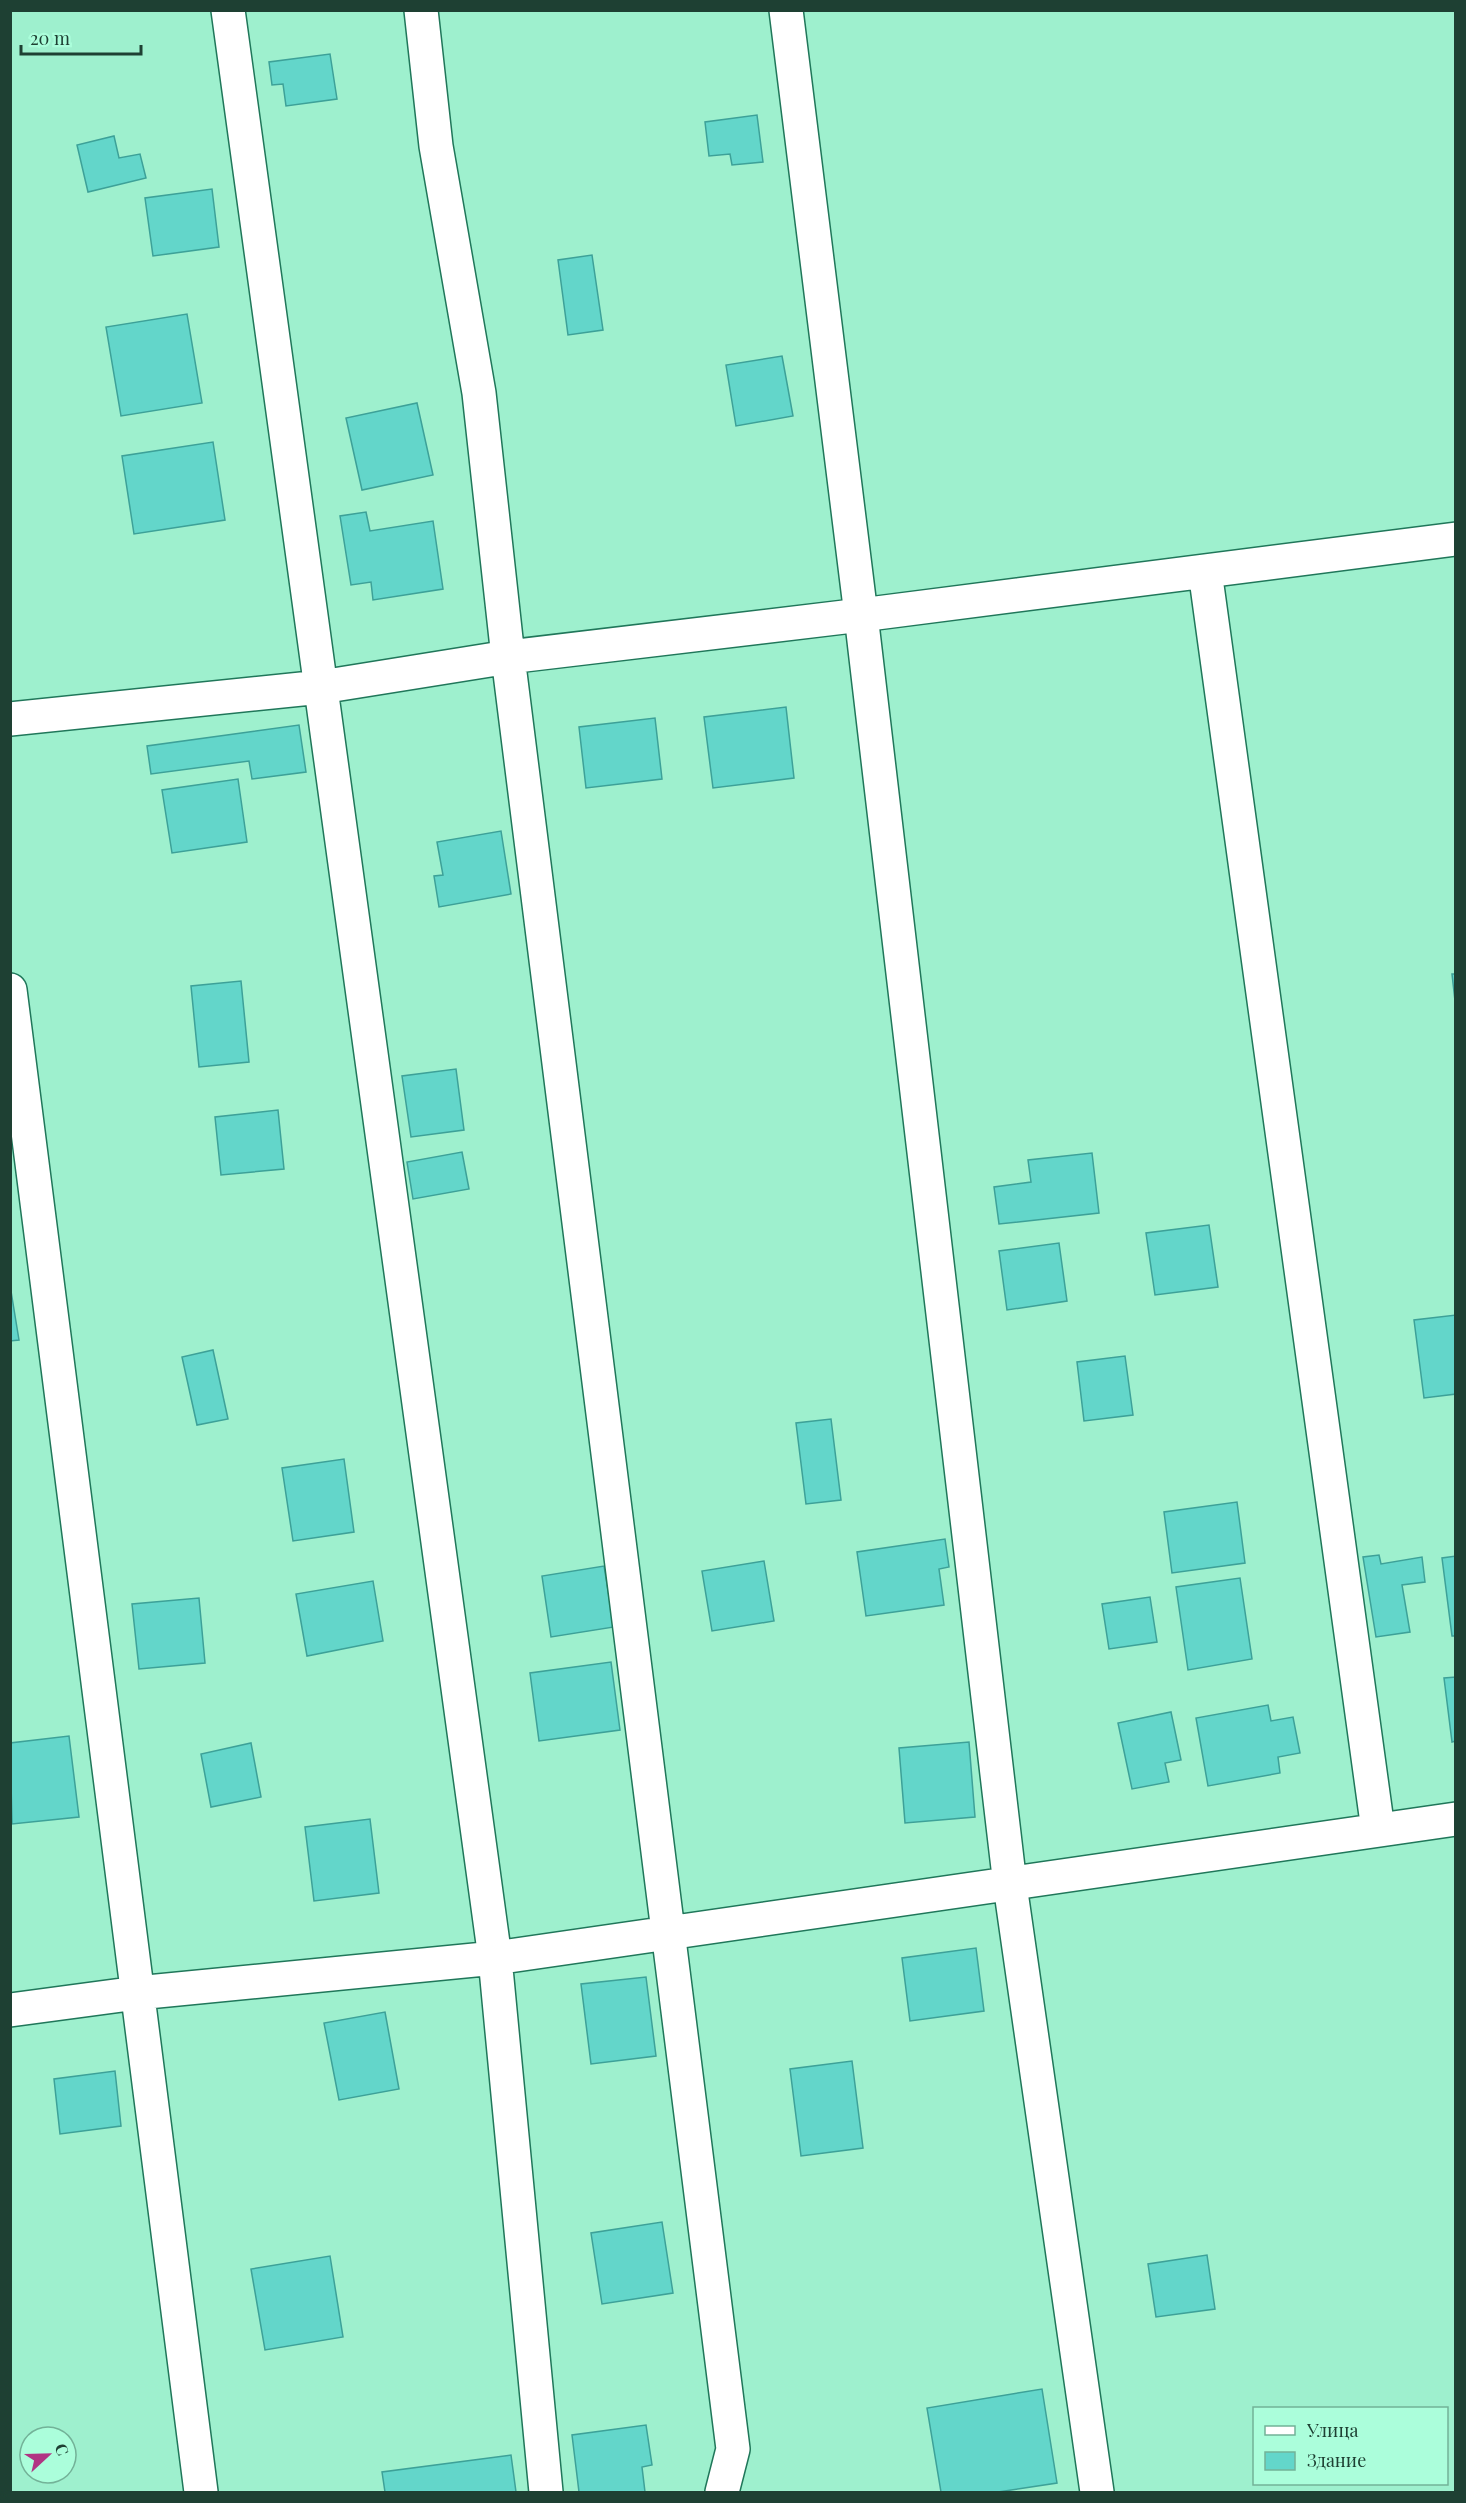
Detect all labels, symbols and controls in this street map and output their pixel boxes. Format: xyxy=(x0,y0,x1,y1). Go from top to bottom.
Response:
scale bar xyxy=(21,18,141,56)
text: 20 m xyxy=(30,26,70,50)
legend xyxy=(1253,2407,1448,2485)
text: Улица xyxy=(1306,2418,1358,2442)
north arrow xyxy=(18,2425,78,2485)
text: С xyxy=(51,2440,74,2458)
text: Здание xyxy=(1307,2448,1366,2472)

